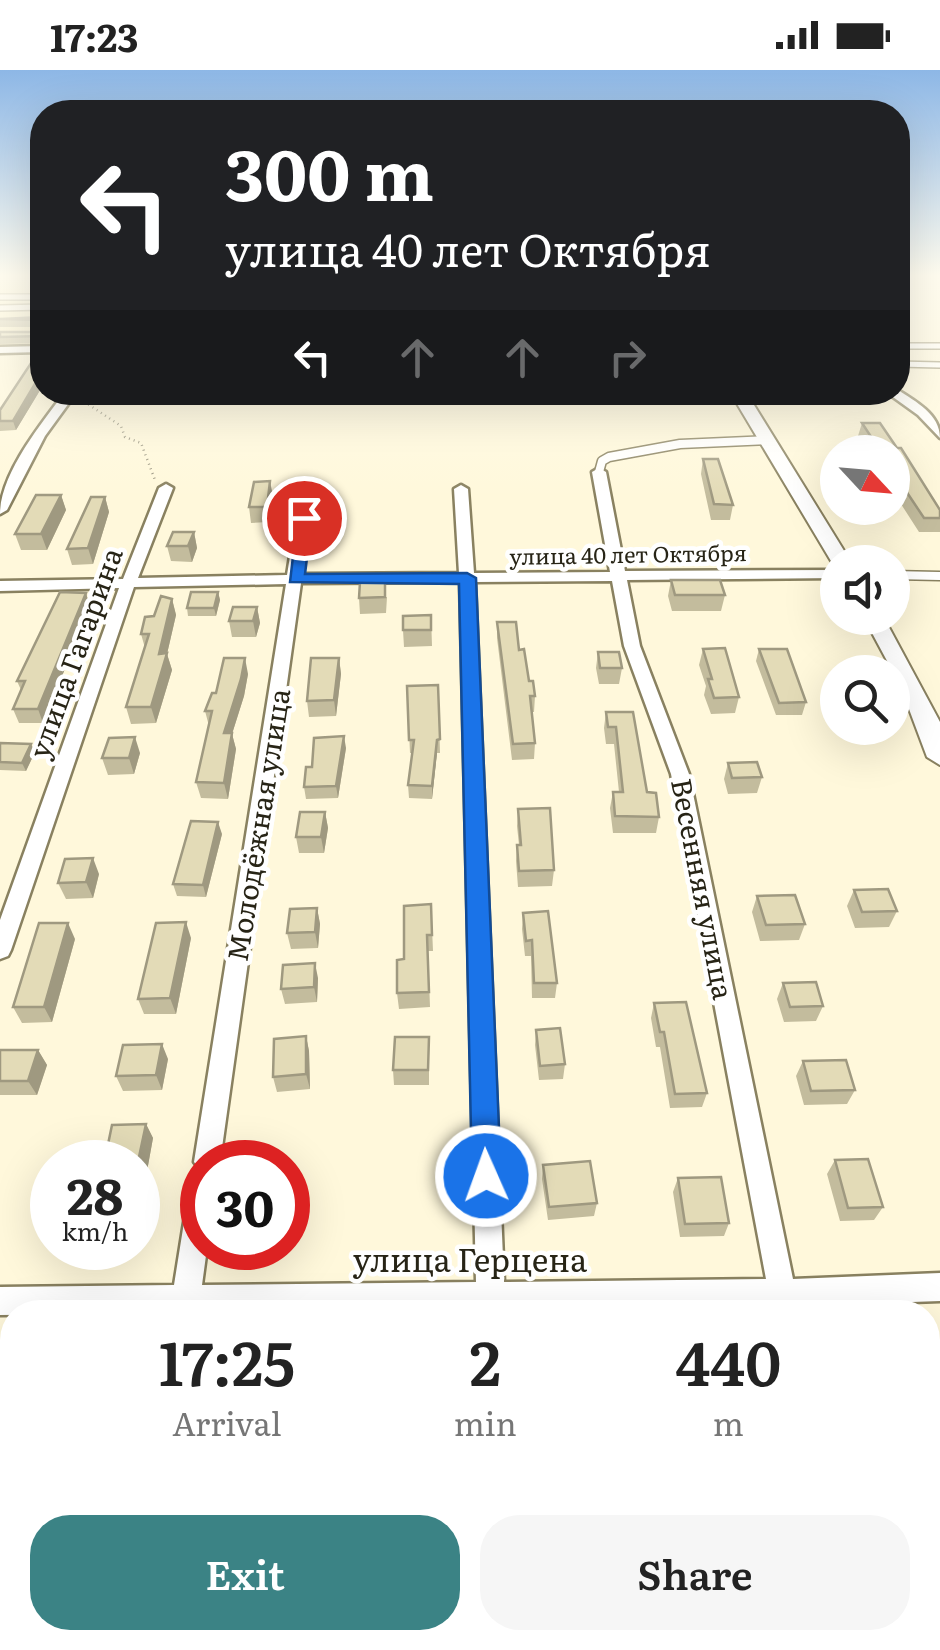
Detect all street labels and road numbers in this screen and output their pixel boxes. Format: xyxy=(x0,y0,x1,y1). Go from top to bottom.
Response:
street label: улица 40 лет Октября xyxy=(509,535,747,572)
street label: улица Гагарина xyxy=(17,541,132,764)
street label: Молодёжная улица xyxy=(215,685,299,964)
street label: Весенняя улица xyxy=(662,774,746,1003)
street label: улица Герцена xyxy=(353,1234,588,1282)

